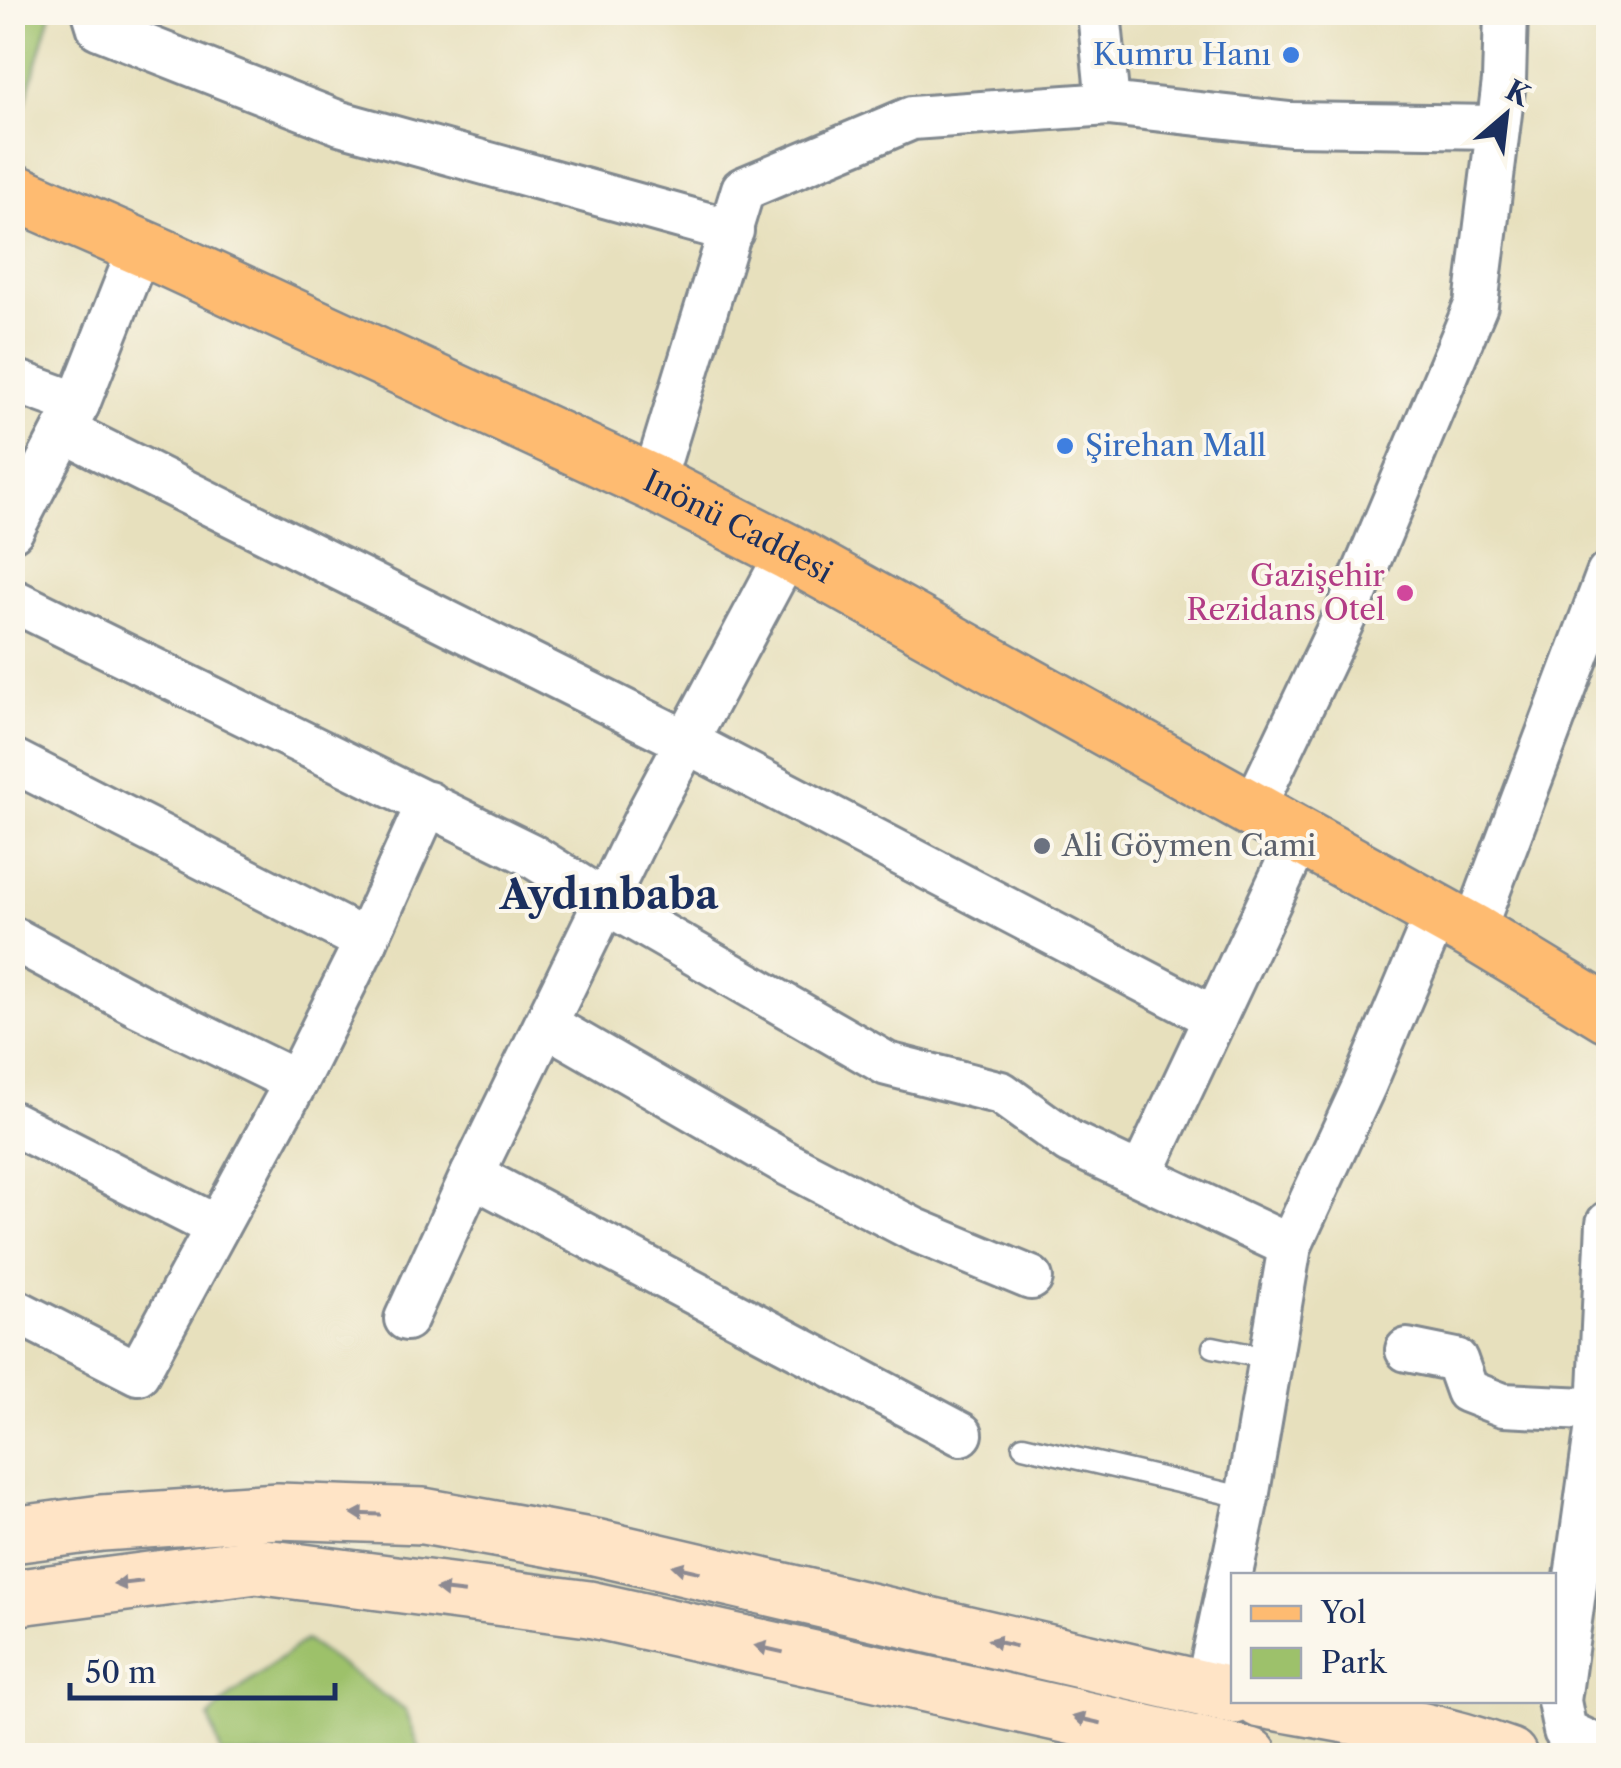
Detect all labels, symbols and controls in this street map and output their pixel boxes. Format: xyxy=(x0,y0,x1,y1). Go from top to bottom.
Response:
place label: Kumru Hanı xyxy=(1093,36,1271,73)
marker: Kumru Hanı xyxy=(1280,44,1302,66)
north arrow xyxy=(1456,65,1556,165)
text: K xyxy=(1500,73,1537,114)
place label: Şirehan Mall xyxy=(1085,427,1266,464)
marker: Şirehan Mall xyxy=(1054,435,1076,457)
street label: Inönü Caddesi xyxy=(638,462,839,591)
place label: Gazişehir Rezidans Otel xyxy=(1187,557,1385,628)
marker: Gazişehir Rezidans Otel xyxy=(1394,582,1416,604)
place label: Ali Göymen Cami xyxy=(1061,827,1316,864)
marker: Ali Göymen Cami xyxy=(1031,835,1053,857)
district label: Aydınbaba xyxy=(499,870,719,919)
one-way arrow xyxy=(349,1506,381,1522)
one-way arrow xyxy=(670,1561,701,1576)
legend xyxy=(1231,1573,1556,1703)
one-way arrow xyxy=(111,1575,143,1591)
one-way arrow xyxy=(434,1583,465,1599)
text: Yol xyxy=(1320,1594,1366,1631)
one-way arrow xyxy=(986,1635,1017,1650)
scale bar xyxy=(70,1638,335,1700)
one-way arrow xyxy=(753,1641,784,1656)
text: Park xyxy=(1321,1644,1388,1681)
text: 50 m xyxy=(85,1654,156,1691)
one-way arrow xyxy=(1071,1712,1102,1727)

